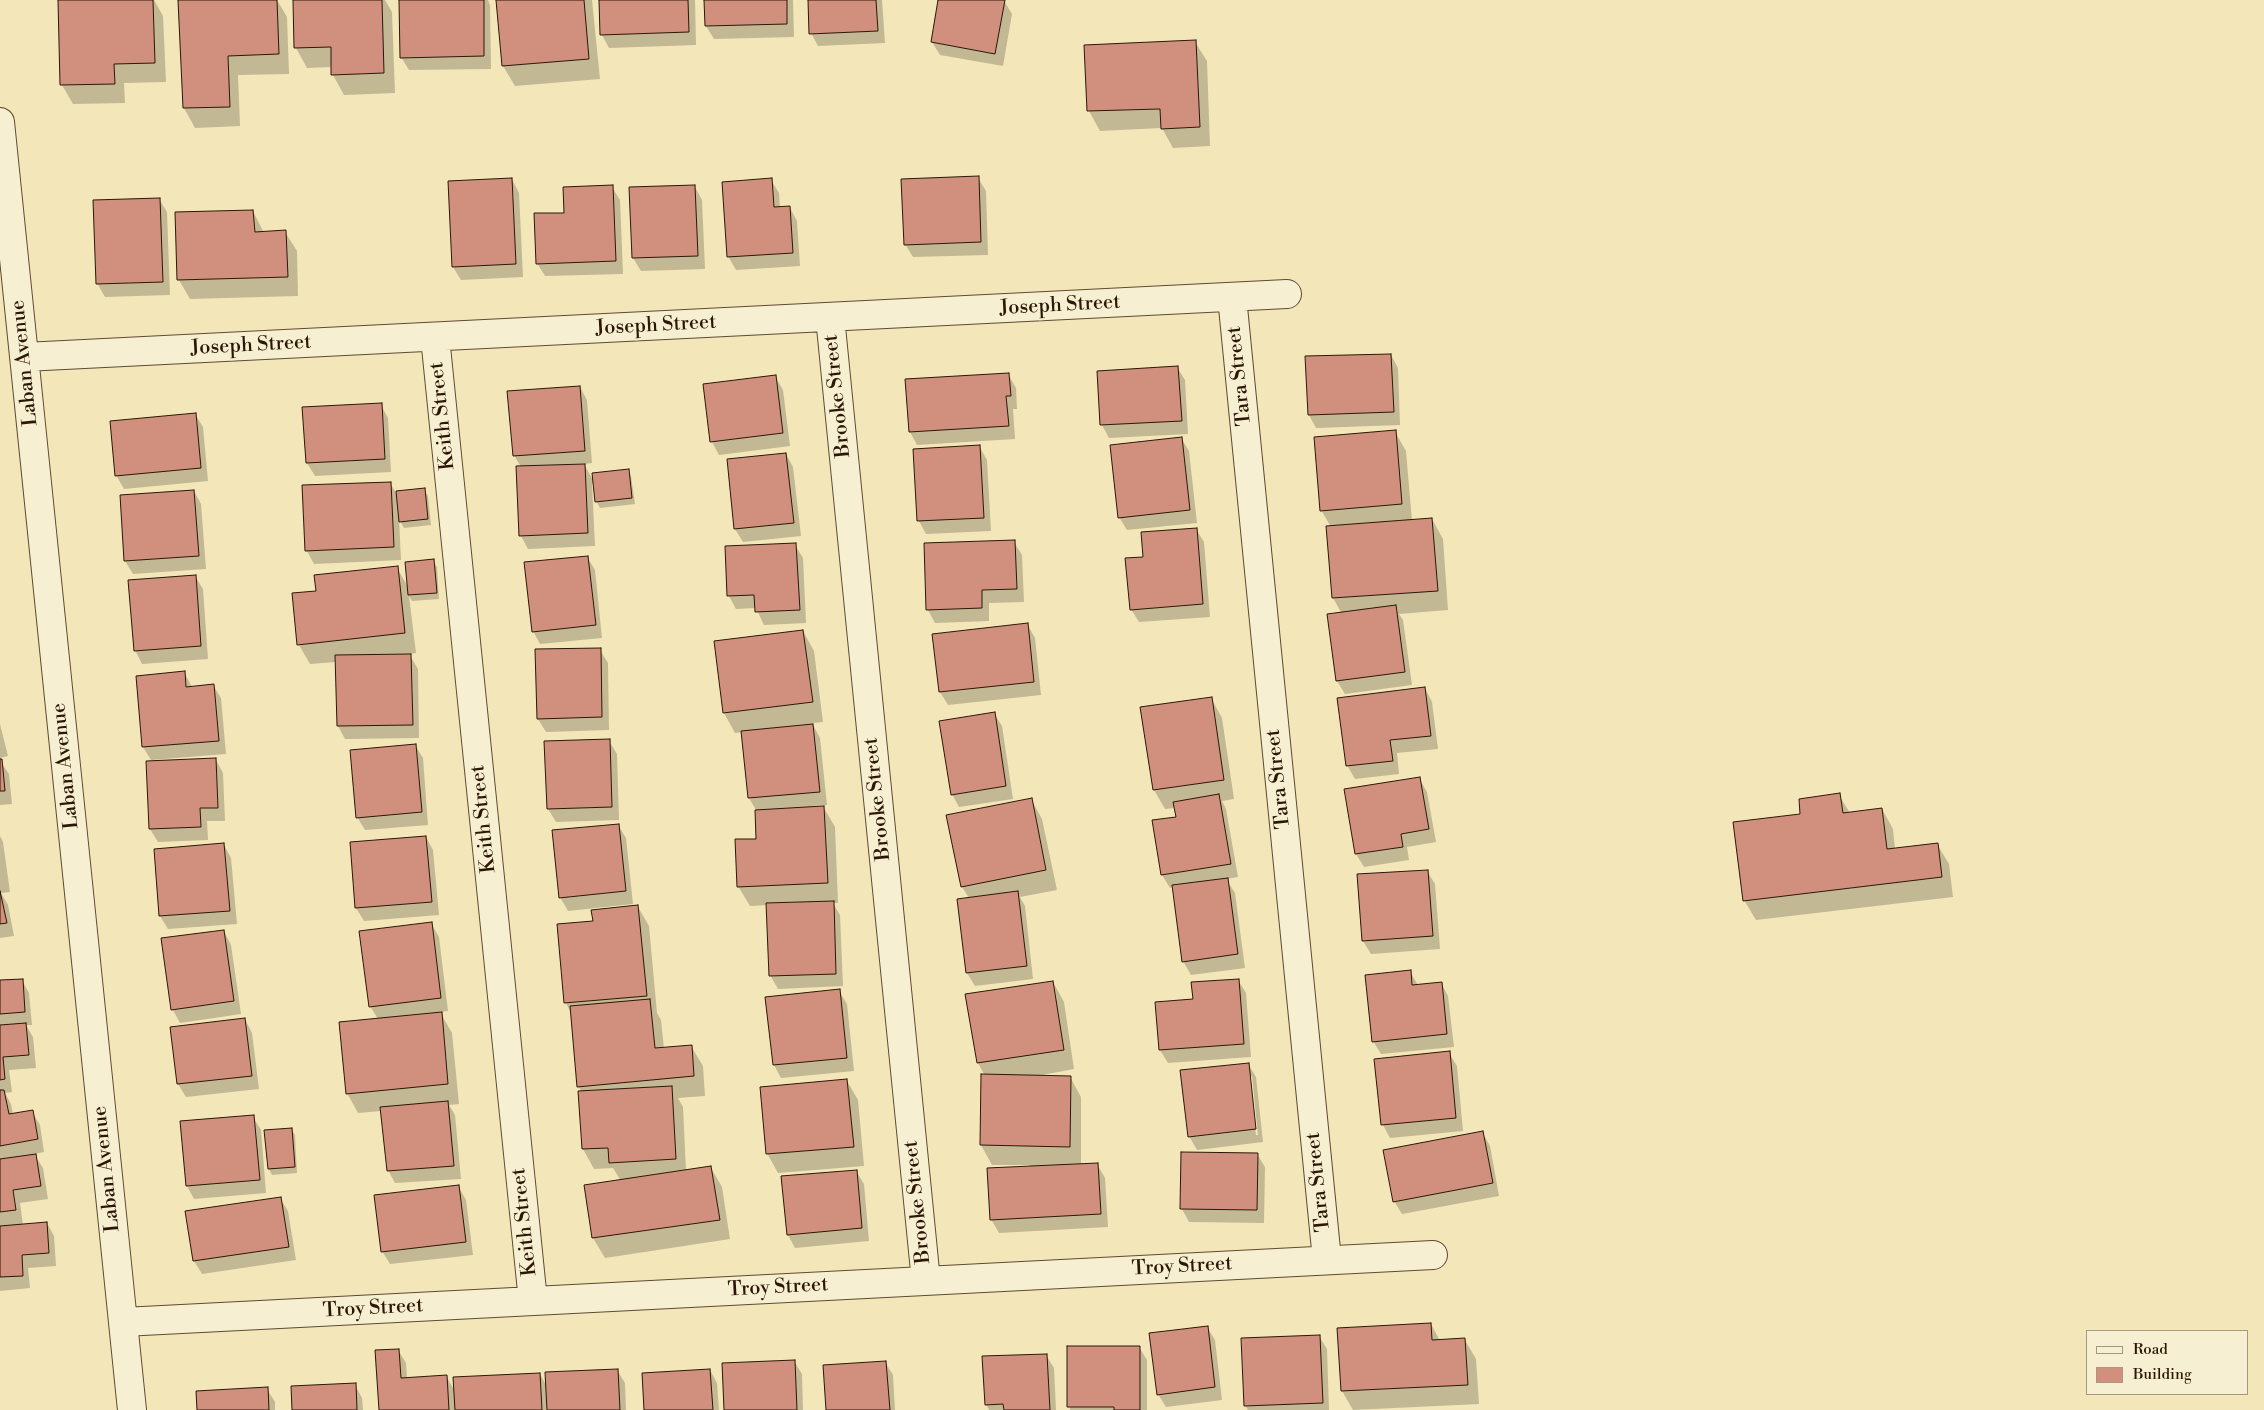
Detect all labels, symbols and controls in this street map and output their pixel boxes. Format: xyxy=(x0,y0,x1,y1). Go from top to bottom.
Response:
street label: Joseph Street xyxy=(999,291,1121,321)
street label: Laban Avenue xyxy=(6,299,44,427)
street label: Joseph Street xyxy=(595,311,717,341)
street label: Tara Street xyxy=(1223,325,1257,427)
street label: Joseph Street xyxy=(190,331,312,361)
street label: Brooke Street xyxy=(820,333,856,459)
street label: Keith Street xyxy=(425,361,461,471)
street label: Laban Avenue xyxy=(47,702,85,830)
street label: Tara Street xyxy=(1262,728,1296,830)
street label: Brooke Street xyxy=(860,736,896,862)
street label: Keith Street xyxy=(466,764,502,874)
street label: Laban Avenue xyxy=(88,1105,126,1233)
street label: Tara Street xyxy=(1302,1131,1336,1233)
street label: Brooke Street xyxy=(900,1139,936,1265)
street label: Keith Street xyxy=(507,1167,543,1277)
street label: Troy Street xyxy=(1131,1252,1233,1282)
street label: Troy Street xyxy=(727,1273,829,1303)
street label: Troy Street xyxy=(322,1294,424,1324)
legend xyxy=(2086,1330,2249,1395)
text: Road xyxy=(2133,1340,2168,1359)
text: Building xyxy=(2133,1365,2192,1384)

